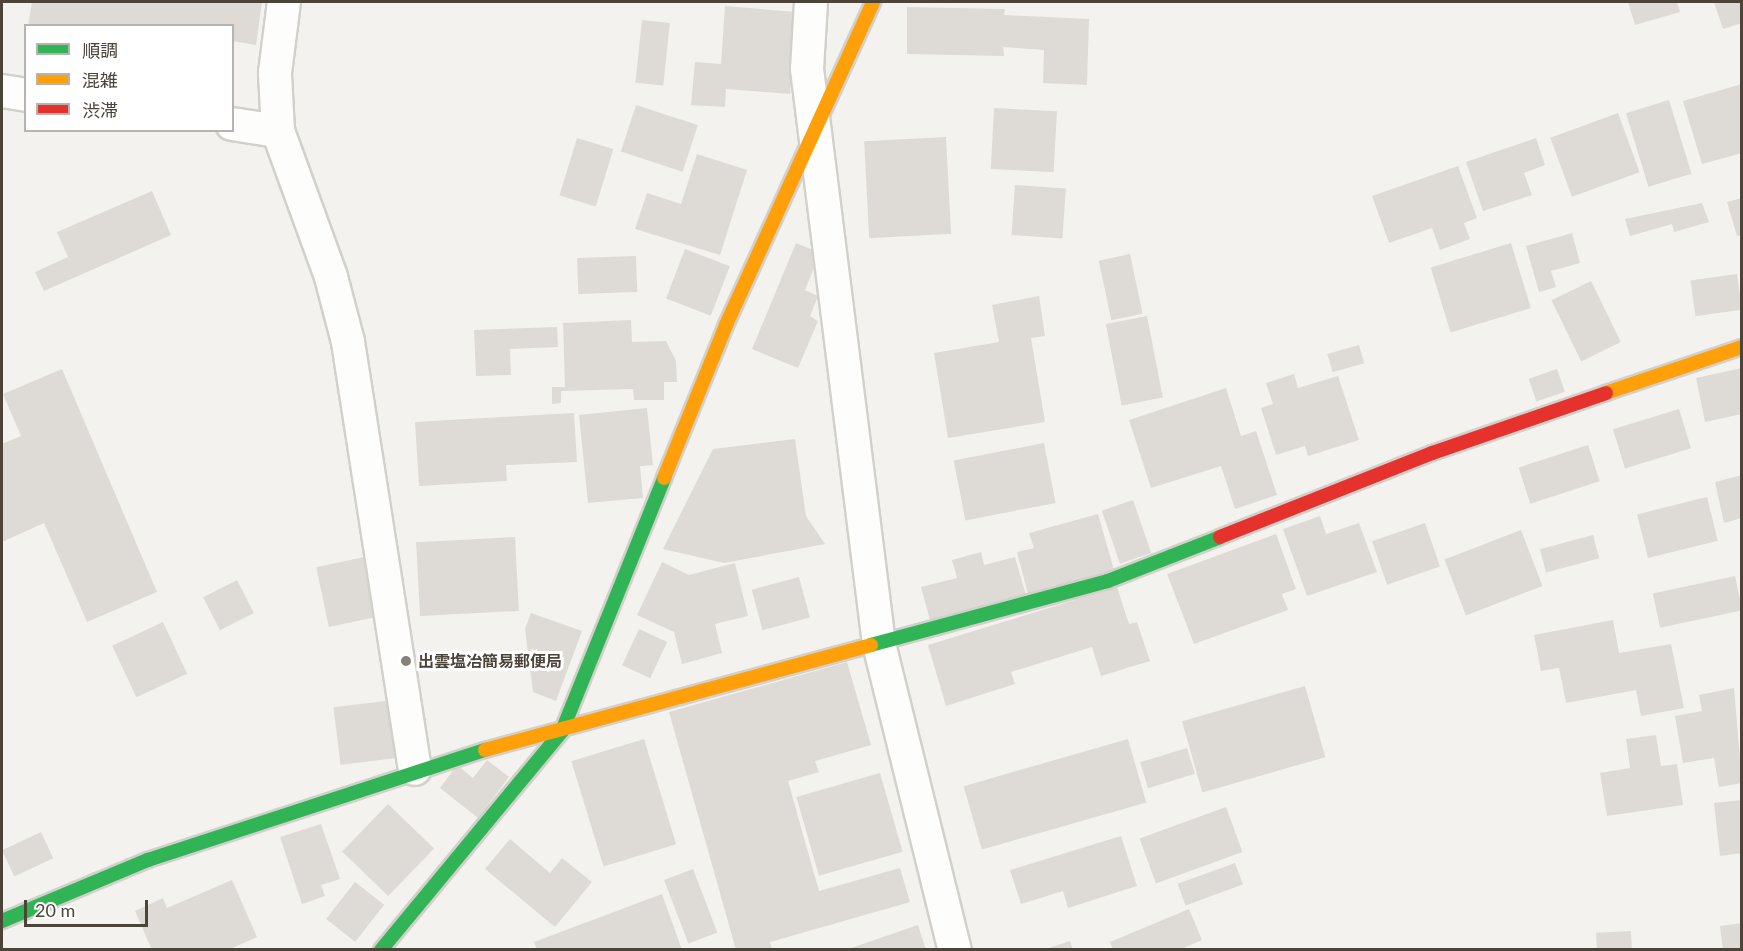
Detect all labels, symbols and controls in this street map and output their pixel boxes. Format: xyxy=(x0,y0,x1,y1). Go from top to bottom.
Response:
legend xyxy=(24,24,234,132)
text: 順調 xyxy=(82,39,118,61)
text: 混雑 xyxy=(82,69,118,91)
text: 渋滞 xyxy=(82,99,118,121)
place label: 出雲塩冶簡易郵便局 xyxy=(418,651,562,671)
marker: 出雲塩冶簡易郵便局 xyxy=(399,654,413,668)
scale bar xyxy=(27,888,152,926)
text: 20 m xyxy=(35,899,75,921)

